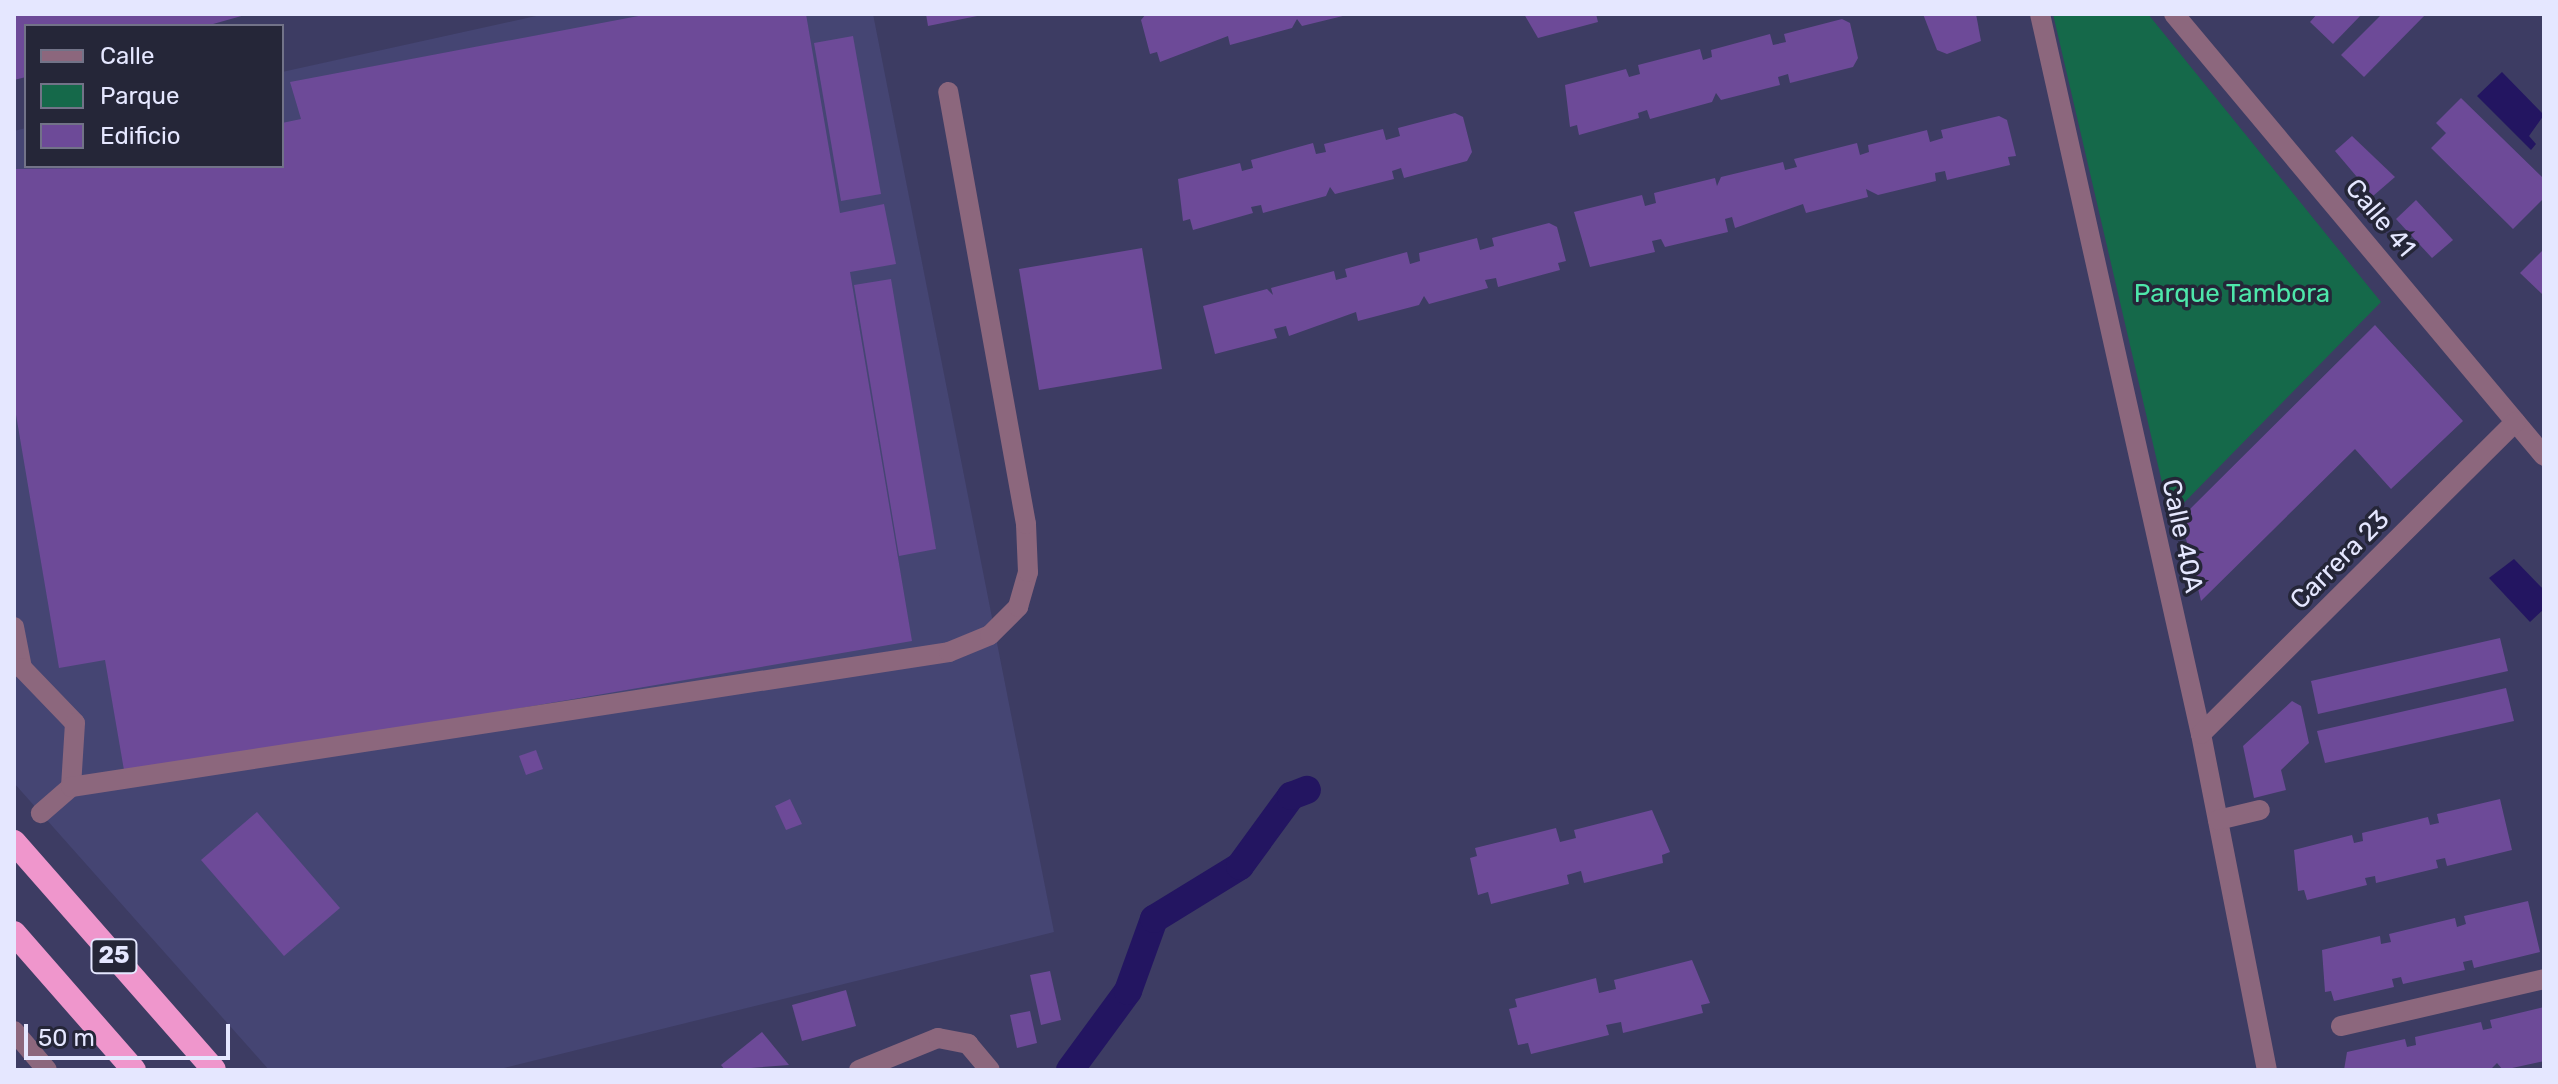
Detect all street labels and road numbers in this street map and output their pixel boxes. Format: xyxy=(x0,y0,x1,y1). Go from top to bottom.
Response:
street label: Calle 41 xyxy=(2338,173,2422,263)
street label: Calle 40A xyxy=(2155,476,2209,596)
street label: Carrera 23 xyxy=(2284,504,2396,616)
road number: 25 xyxy=(90,936,138,976)

